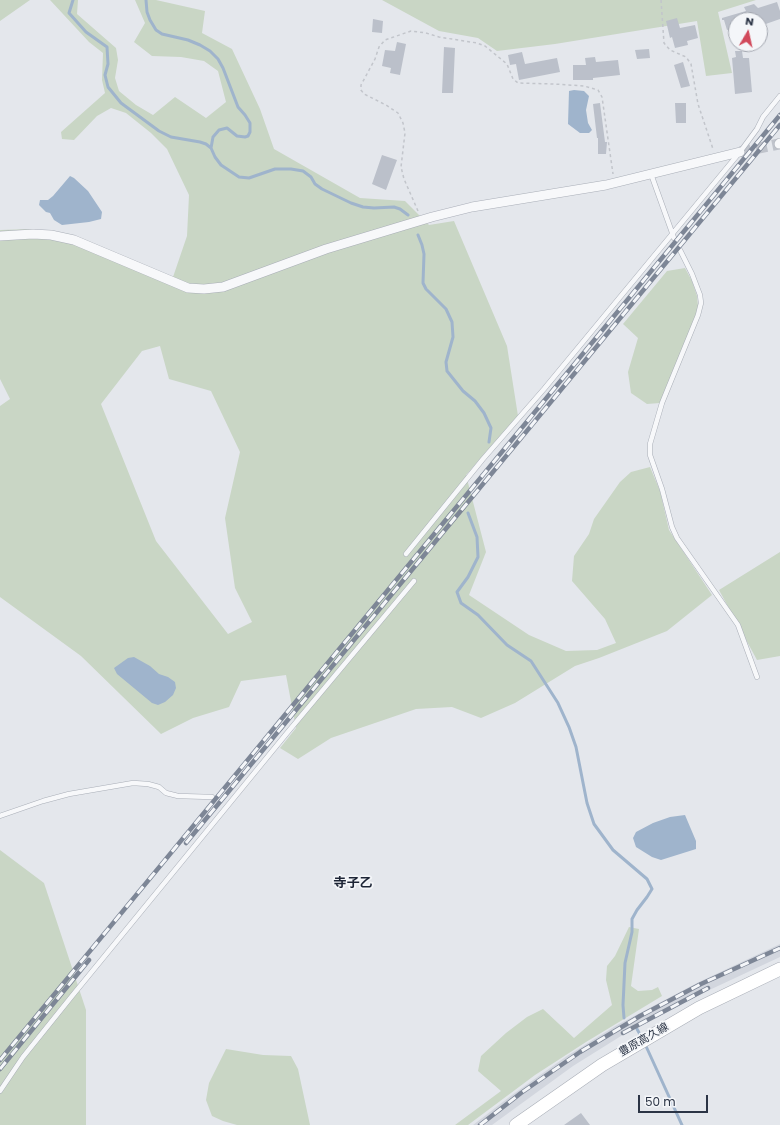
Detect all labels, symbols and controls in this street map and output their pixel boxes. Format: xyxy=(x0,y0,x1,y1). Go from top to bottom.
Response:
north arrow xyxy=(728,12,768,52)
text: N xyxy=(744,13,755,30)
district label: 寺子乙 xyxy=(334,876,372,892)
street label: 豊原高久線 xyxy=(617,1021,671,1059)
scale bar xyxy=(640,1087,710,1113)
text: 50 m xyxy=(645,1093,676,1110)

